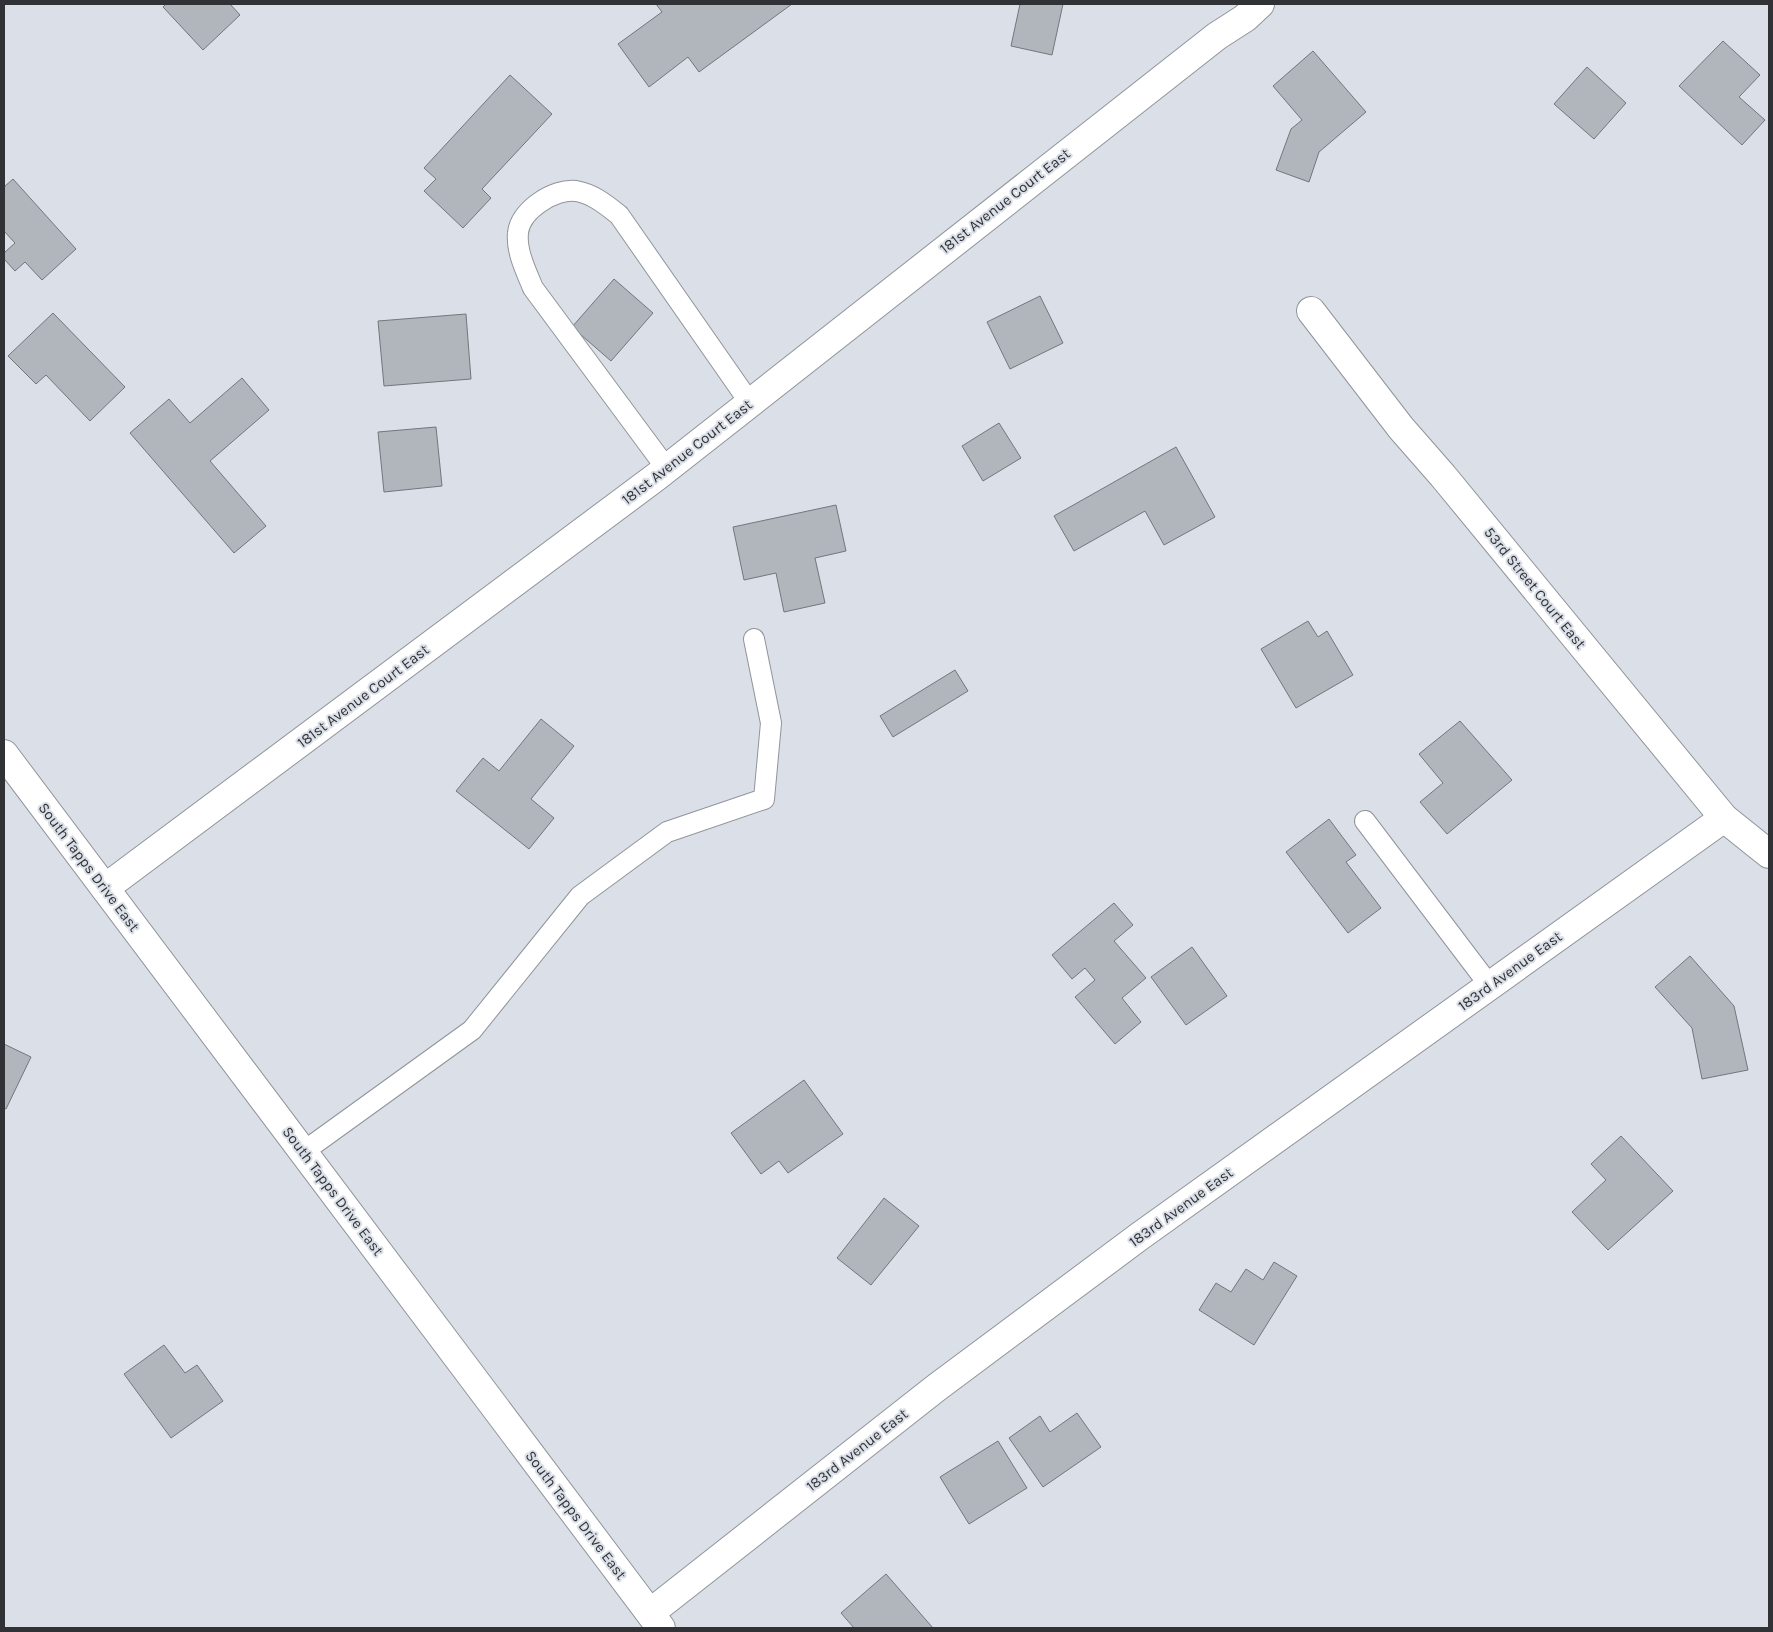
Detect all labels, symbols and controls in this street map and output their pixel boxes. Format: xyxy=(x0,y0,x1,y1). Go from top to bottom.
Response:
street label: 181st Avenue Court East xyxy=(936,144,1074,257)
street label: 181st Avenue Court East xyxy=(618,395,756,508)
street label: 53rd Street Court East xyxy=(1480,524,1590,653)
street label: 181st Avenue Court East xyxy=(294,640,433,751)
street label: South Tapps Drive East xyxy=(35,799,144,935)
street label: 183rd Avenue East xyxy=(1455,927,1566,1015)
street label: South Tapps Drive East xyxy=(279,1123,388,1259)
street label: 183rd Avenue East xyxy=(1126,1163,1237,1251)
street label: 183rd Avenue East xyxy=(803,1405,912,1495)
street label: South Tapps Drive East xyxy=(522,1447,631,1583)

